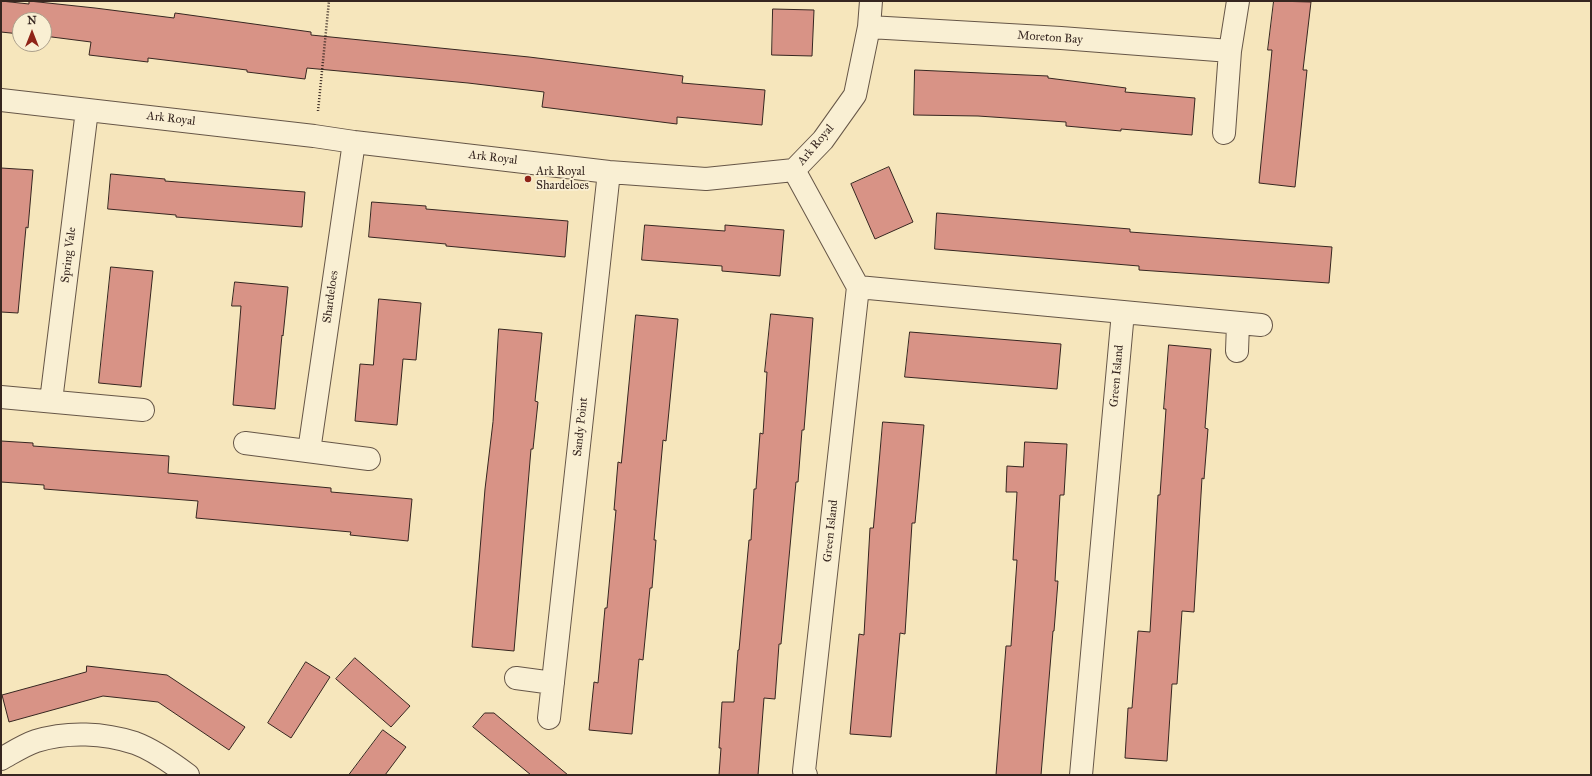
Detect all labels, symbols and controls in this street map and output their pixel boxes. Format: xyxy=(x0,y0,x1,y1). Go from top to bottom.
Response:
north arrow xyxy=(12,12,52,52)
text: N xyxy=(27,14,37,27)
street label: Moreton Bay xyxy=(1017,29,1083,47)
street label: Ark Royal xyxy=(146,109,196,129)
street label: Ark Royal xyxy=(795,122,837,168)
street label: Ark Royal xyxy=(468,148,518,168)
place label: Ark Royal Shardeloes xyxy=(536,165,589,193)
marker: Ark Royal Shardeloes xyxy=(523,174,533,184)
street label: Spring Vale xyxy=(58,226,80,284)
street label: Shardeloes xyxy=(320,270,342,324)
street label: Green Island xyxy=(1107,344,1127,408)
street label: Sandy Point xyxy=(571,397,591,457)
street label: Green Island xyxy=(821,499,841,563)

